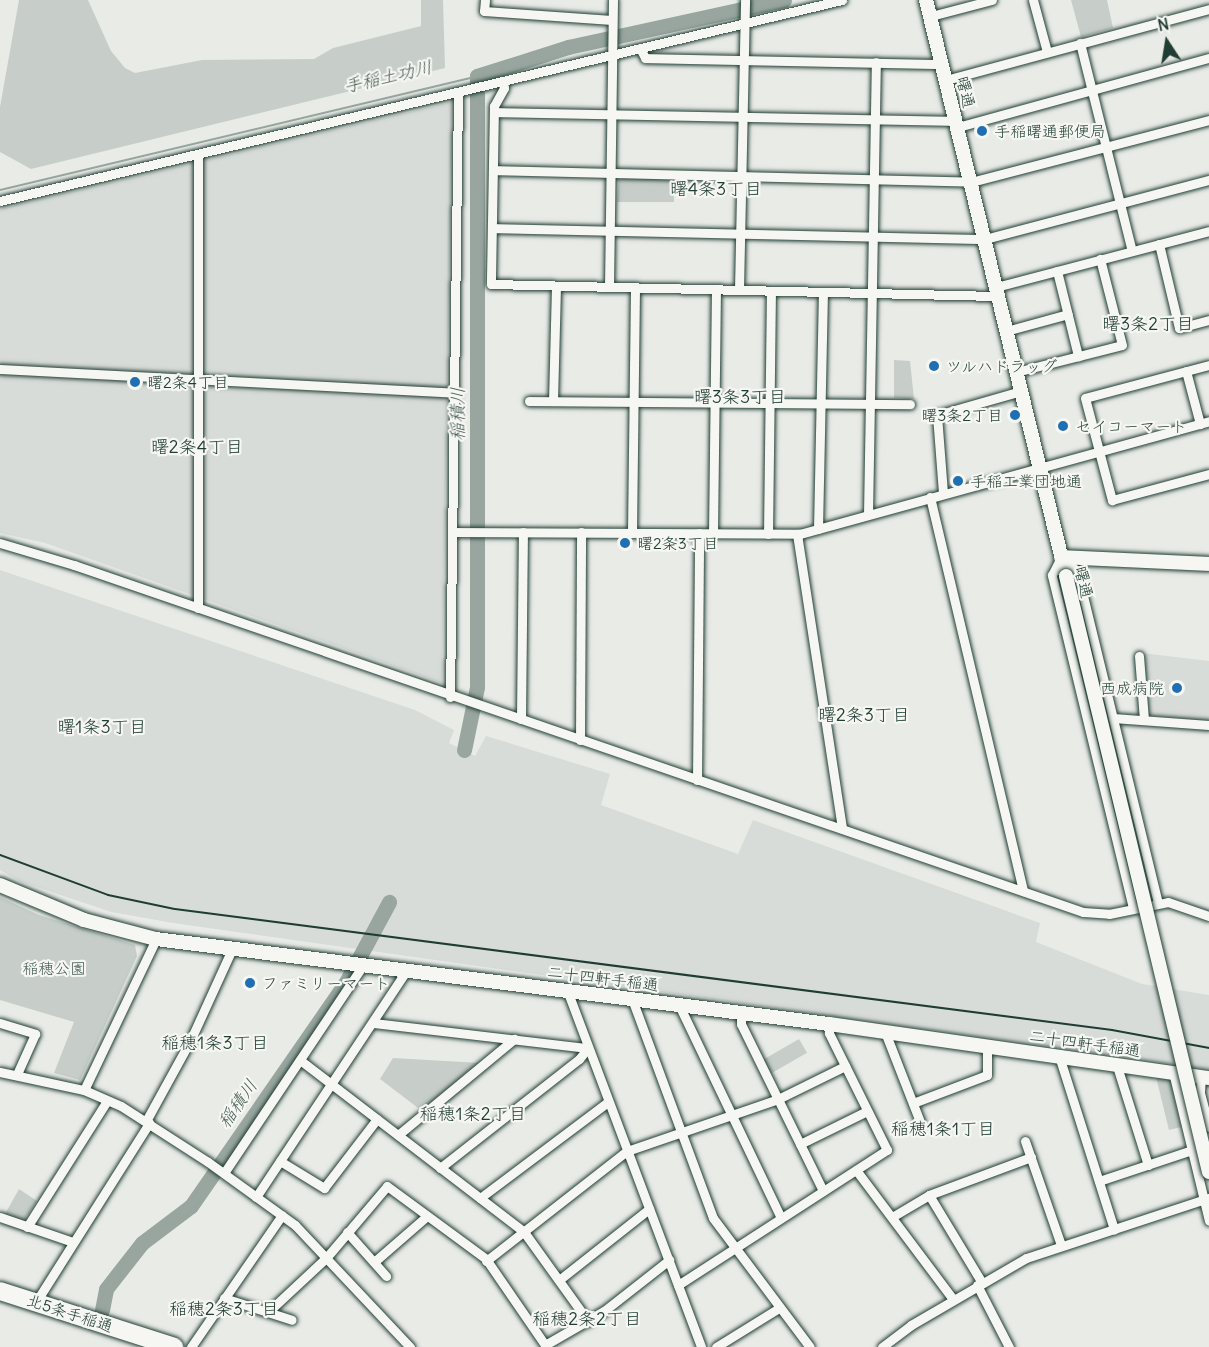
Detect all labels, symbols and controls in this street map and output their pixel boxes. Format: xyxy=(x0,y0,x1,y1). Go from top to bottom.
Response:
north arrow xyxy=(1137,12,1197,72)
text: N xyxy=(1156,13,1171,35)
water label: 手稲土功川 xyxy=(342,56,434,98)
street label: 曙通 xyxy=(953,74,979,110)
place label: 手稲曙通郵便局 xyxy=(994,121,1106,141)
marker: 手稲曙通郵便局 xyxy=(975,124,989,138)
district label: 曙4条3丁目 xyxy=(670,178,762,200)
district label: 曙3条2丁目 xyxy=(1102,313,1194,335)
place label: ツルハドラッグ xyxy=(946,356,1058,376)
marker: ツルハドラッグ xyxy=(927,359,941,373)
place label: 曙2条4丁目 xyxy=(147,372,229,392)
marker: 曙2条4丁目 xyxy=(128,375,142,389)
district label: 曙3条3丁目 xyxy=(694,386,786,408)
water label: 稲積川 xyxy=(447,387,469,441)
place label: 曙3条2丁目 xyxy=(921,405,1003,425)
marker: 曙3条2丁目 xyxy=(1008,408,1022,422)
place label: セイコーマート xyxy=(1075,416,1187,436)
marker: セイコーマート xyxy=(1056,419,1070,433)
district label: 曙2条4丁目 xyxy=(151,436,243,458)
place label: 手稲工業団地通 xyxy=(970,471,1082,491)
marker: 手稲工業団地通 xyxy=(951,474,965,488)
place label: 曙2条3丁目 xyxy=(637,533,719,553)
marker: 曙2条3丁目 xyxy=(618,536,632,550)
street label: 曙通 xyxy=(1071,564,1097,600)
place label: 西成病院 xyxy=(1100,678,1164,698)
marker: 西成病院 xyxy=(1168,679,1186,697)
district label: 曙2条3丁目 xyxy=(818,704,910,726)
district label: 曙1条3丁目 xyxy=(57,716,147,738)
park label: 稲穂公園 xyxy=(22,958,86,978)
street label: 二十四軒手稲通 xyxy=(546,962,660,994)
place label: ファミリーマート xyxy=(262,973,390,993)
marker: ファミリーマート xyxy=(243,976,257,990)
street label: 二十四軒手稲通 xyxy=(1028,1026,1142,1060)
district label: 稲穂1条3丁目 xyxy=(161,1032,269,1054)
water label: 稲積川 xyxy=(214,1076,262,1132)
district label: 稲穂1条2丁目 xyxy=(419,1103,527,1125)
district label: 稲穂1条1丁目 xyxy=(891,1118,995,1140)
street label: 北5条手稲通 xyxy=(25,1290,115,1336)
district label: 稲穂2条3丁目 xyxy=(169,1298,279,1320)
district label: 稲穂2条2丁目 xyxy=(532,1308,642,1330)

